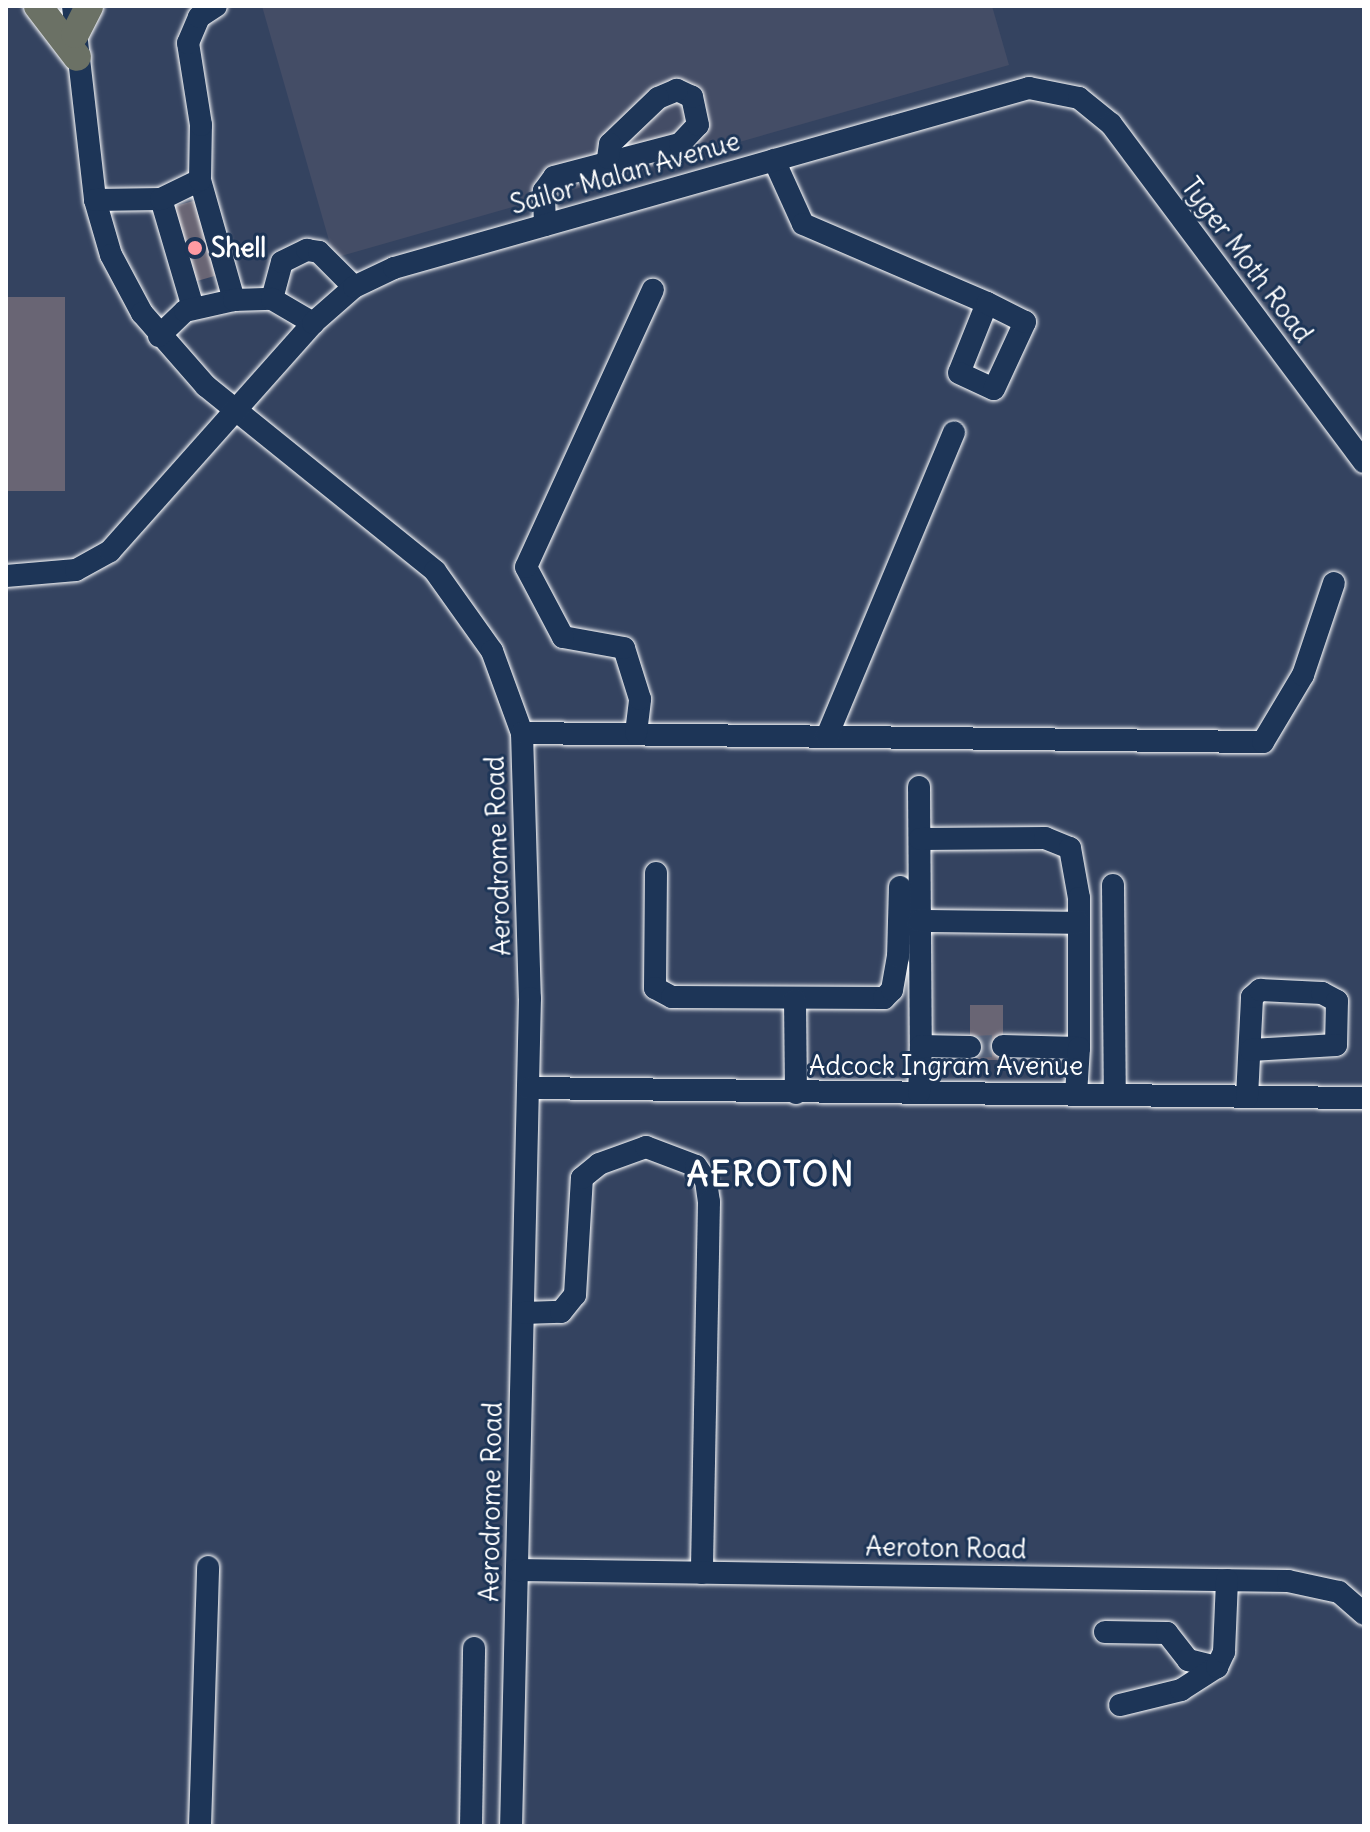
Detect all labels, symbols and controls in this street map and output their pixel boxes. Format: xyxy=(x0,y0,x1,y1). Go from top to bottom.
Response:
street label: Sailor Malan Avenue xyxy=(507,125,743,221)
street label: Tyger Moth Road xyxy=(1175,172,1319,348)
place label: Shell xyxy=(211,232,266,264)
marker: Shell xyxy=(186,239,204,257)
street label: Aerodrome Road xyxy=(479,756,517,956)
street label: Adcock Ingram Avenue xyxy=(809,1050,1083,1082)
district label: AEROTON xyxy=(686,1154,856,1194)
street label: Aerodrome Road xyxy=(474,1402,508,1602)
street label: Aeroton Road xyxy=(865,1531,1027,1565)

